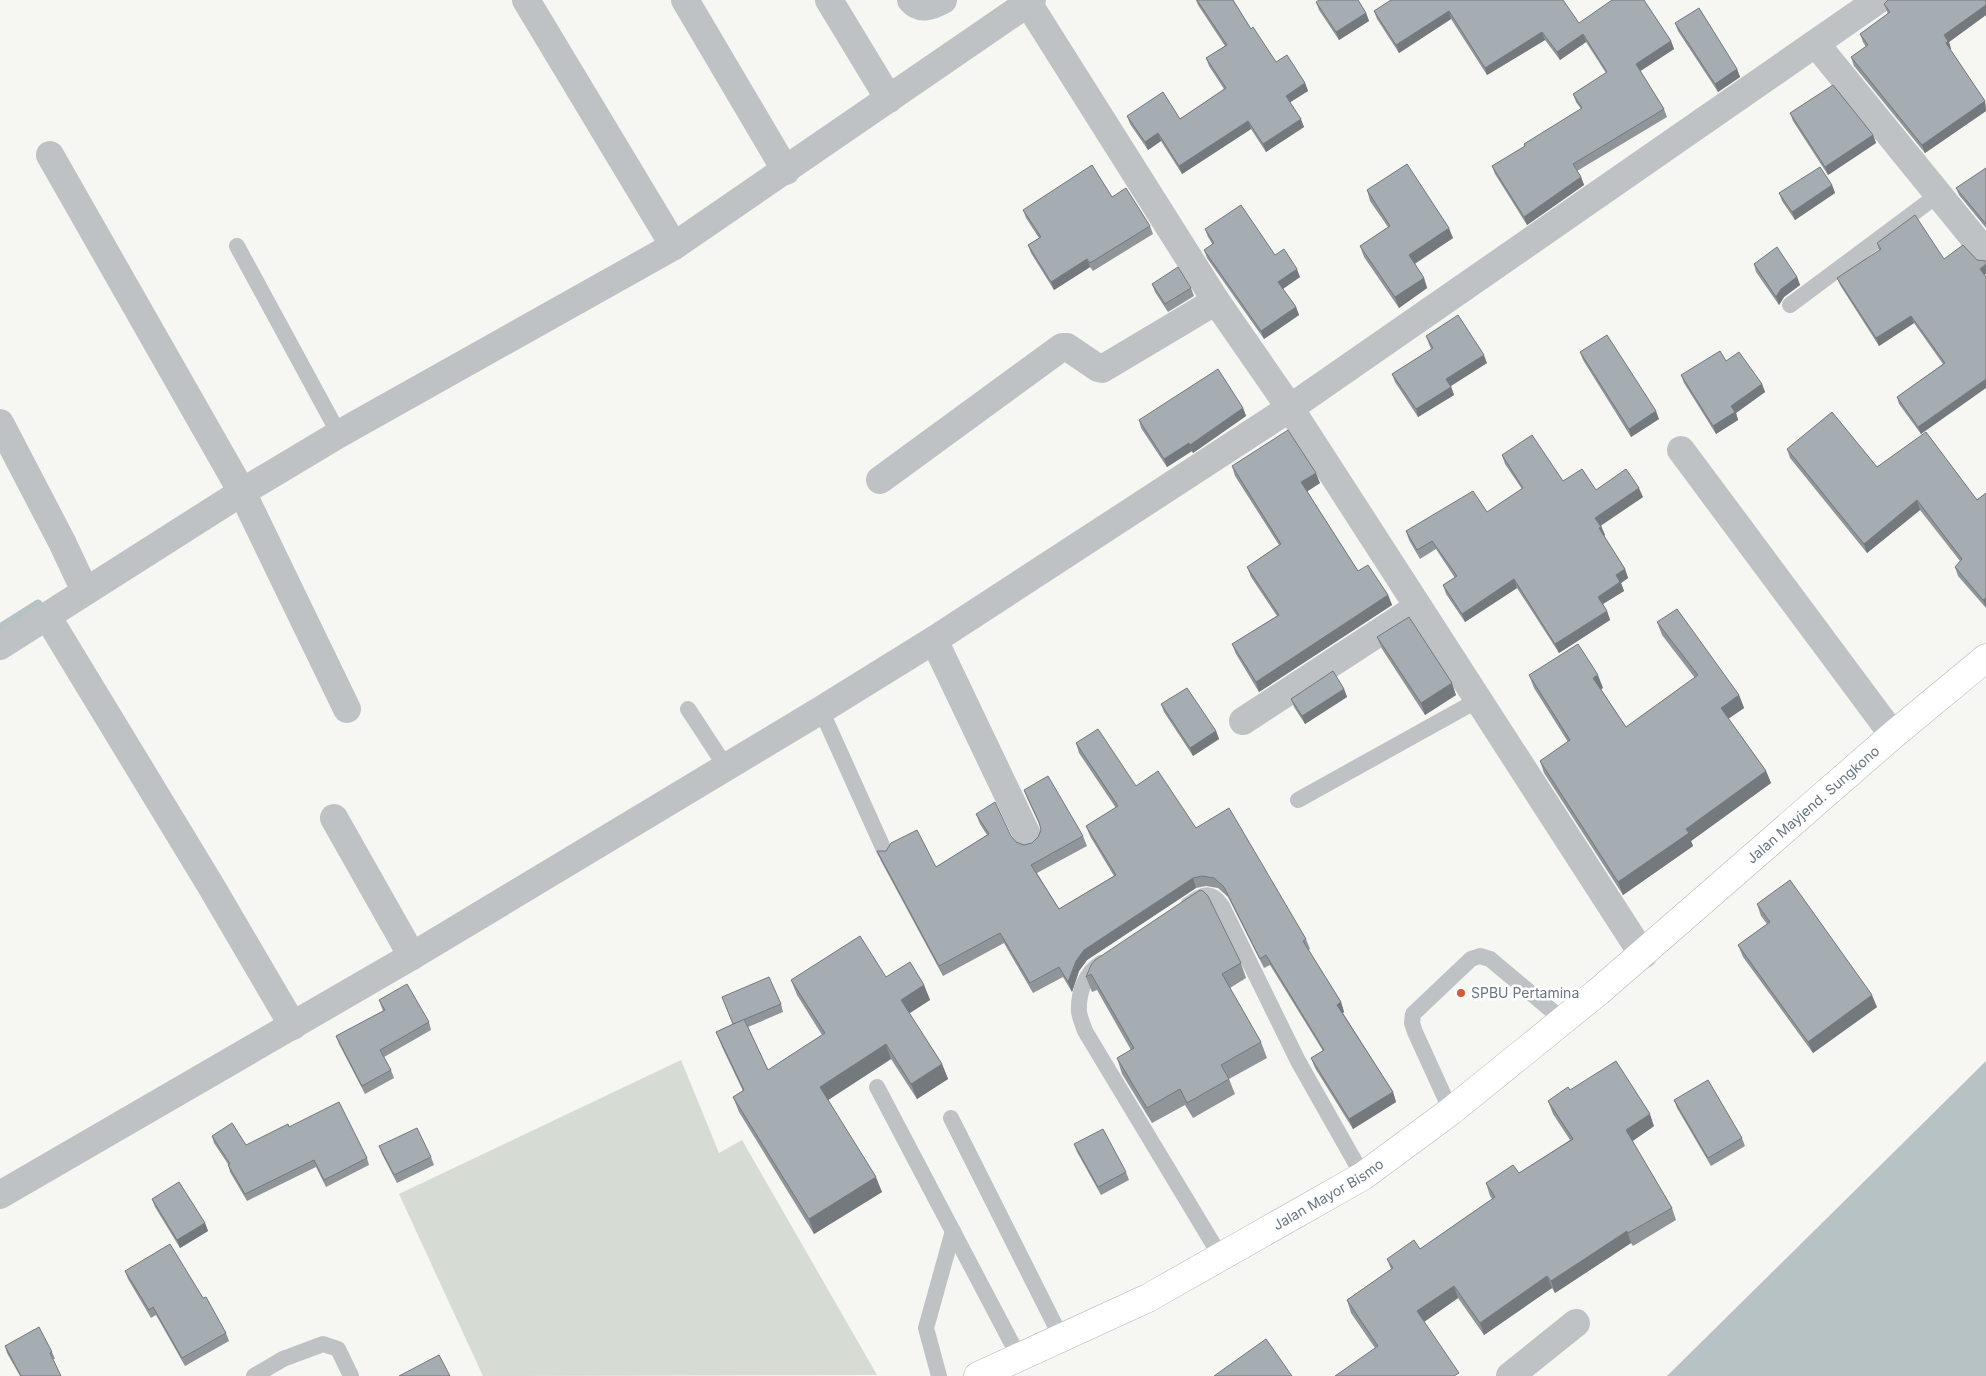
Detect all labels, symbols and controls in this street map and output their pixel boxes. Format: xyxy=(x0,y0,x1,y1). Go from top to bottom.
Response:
street label: Jalan Mayjend. Sungkono xyxy=(1743,742,1883,867)
place label: SPBU Pertamina xyxy=(1471,984,1579,1001)
marker: SPBU Pertamina xyxy=(1455,987,1467,999)
street label: Jalan Mayor Bismo xyxy=(1270,1155,1387,1233)

